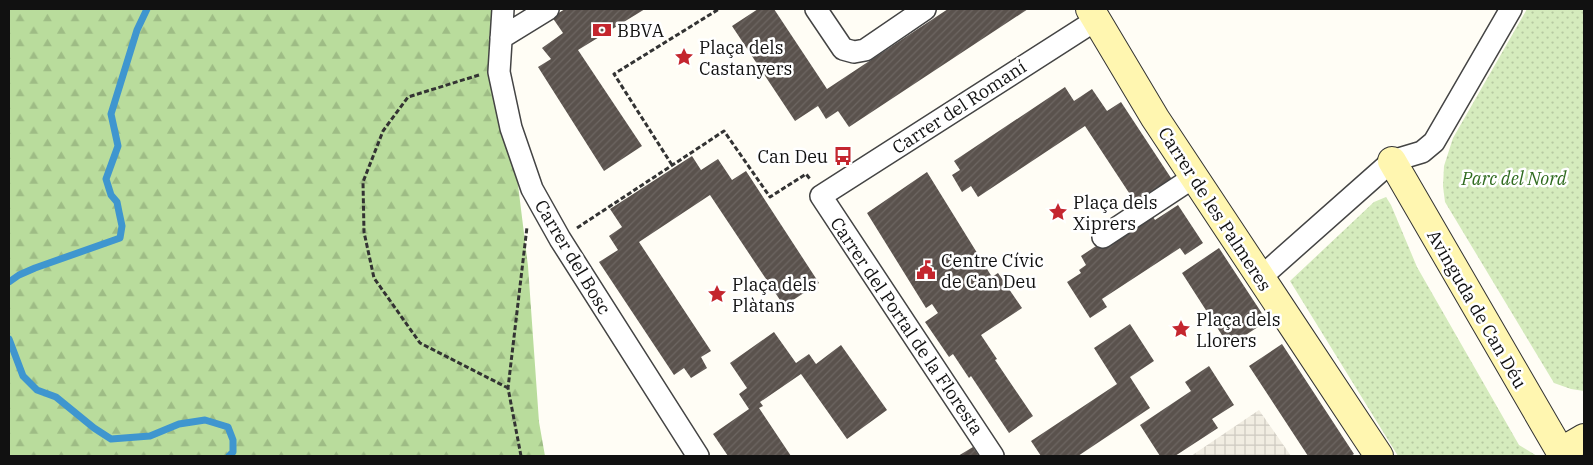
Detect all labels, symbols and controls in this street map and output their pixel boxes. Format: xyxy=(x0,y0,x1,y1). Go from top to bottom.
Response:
bank icon: BBVA xyxy=(591,19,613,41)
place label: BBVA xyxy=(617,19,665,42)
place label: Plaça dels Castanyers xyxy=(699,36,792,80)
place icon: Plaça dels Castanyers xyxy=(673,46,695,68)
street label: Carrer del Romaní xyxy=(888,55,1031,159)
street label: Carrer de les Palmeres xyxy=(1153,123,1277,295)
place label: Can Deu xyxy=(757,145,828,168)
bus stop icon: Can Deu xyxy=(832,145,854,167)
park label: Parc del Nord xyxy=(1461,167,1567,190)
place label: Plaça dels Xiprers xyxy=(1073,191,1158,235)
street label: Carrer del Bosc xyxy=(530,196,616,318)
place icon: Plaça dels Xiprers xyxy=(1047,201,1069,223)
street label: Carrer del Portal de la Floresta xyxy=(825,213,989,439)
street label: Avinguda de Can Déu xyxy=(1422,225,1532,393)
place label: Centre Cívic de Can Deu xyxy=(941,249,1044,293)
public building icon: Centre Cívic de Can Deu xyxy=(915,259,937,281)
place label: Plaça dels Plàtans xyxy=(732,273,817,317)
place icon: Plaça dels Plàtans xyxy=(706,283,728,305)
place label: Plaça dels Llorers xyxy=(1196,308,1281,352)
place icon: Plaça dels Llorers xyxy=(1170,318,1192,340)

